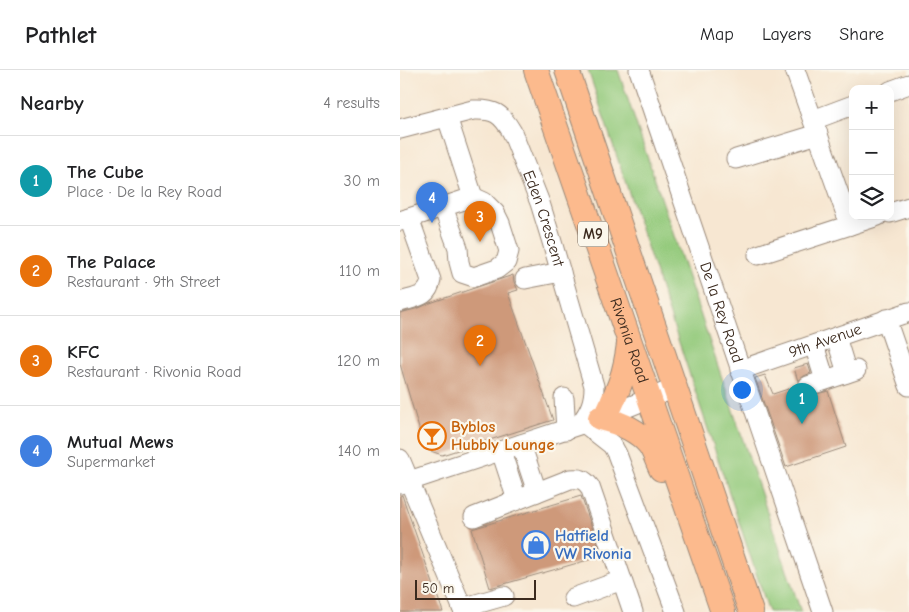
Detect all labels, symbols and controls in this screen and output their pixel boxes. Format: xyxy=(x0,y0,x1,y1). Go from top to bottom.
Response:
text: Pathlet xyxy=(25,21,96,49)
text: Map xyxy=(700,24,734,45)
text: Layers xyxy=(762,24,811,45)
text: Share xyxy=(839,24,884,45)
map controls xyxy=(849,85,894,220)
button: + xyxy=(849,85,894,130)
text: Nearby xyxy=(20,91,84,115)
text: 4 results xyxy=(323,94,380,112)
button: − xyxy=(849,130,894,175)
text: The Cube xyxy=(67,161,144,183)
street label: Eden Crescent xyxy=(519,168,568,269)
text: 1 xyxy=(33,172,39,190)
text: 30 m xyxy=(344,172,380,190)
button: layers xyxy=(849,175,894,220)
pin: 4 xyxy=(416,182,448,223)
text: Place · De la Rey Road xyxy=(67,183,222,201)
pin: 3 xyxy=(464,201,496,242)
road number: M9 xyxy=(578,222,608,246)
text: The Palace xyxy=(67,251,156,273)
street label: De la Rey Road xyxy=(696,260,747,365)
text: 2 xyxy=(32,262,40,280)
text: 110 m xyxy=(339,262,380,280)
text: Restaurant · 9th Street xyxy=(67,273,220,291)
street label: Rivonia Road xyxy=(606,295,652,385)
street label: 9th Avenue xyxy=(786,320,864,362)
pin: 2 xyxy=(464,325,496,366)
text: KFC xyxy=(67,341,99,363)
text: 3 xyxy=(32,352,40,370)
text: 120 m xyxy=(337,352,380,370)
text: Restaurant · Rivonia Road xyxy=(67,363,241,381)
your location xyxy=(729,377,755,403)
pin: 1 xyxy=(786,383,818,424)
place label: Byblos Hubbly Lounge xyxy=(451,418,555,454)
bar icon: Byblos Hubbly Lounge xyxy=(417,421,447,451)
text: Mutual Mews xyxy=(67,431,174,453)
text: 4 xyxy=(32,442,40,460)
text: 140 m xyxy=(338,442,380,460)
text: Supermarket xyxy=(67,453,155,471)
place label: Hatfield VW Rivonia xyxy=(555,527,632,563)
shop icon: Hatfield VW Rivonia xyxy=(521,530,551,560)
scale bar xyxy=(415,577,536,600)
text: 50 m xyxy=(422,580,454,597)

